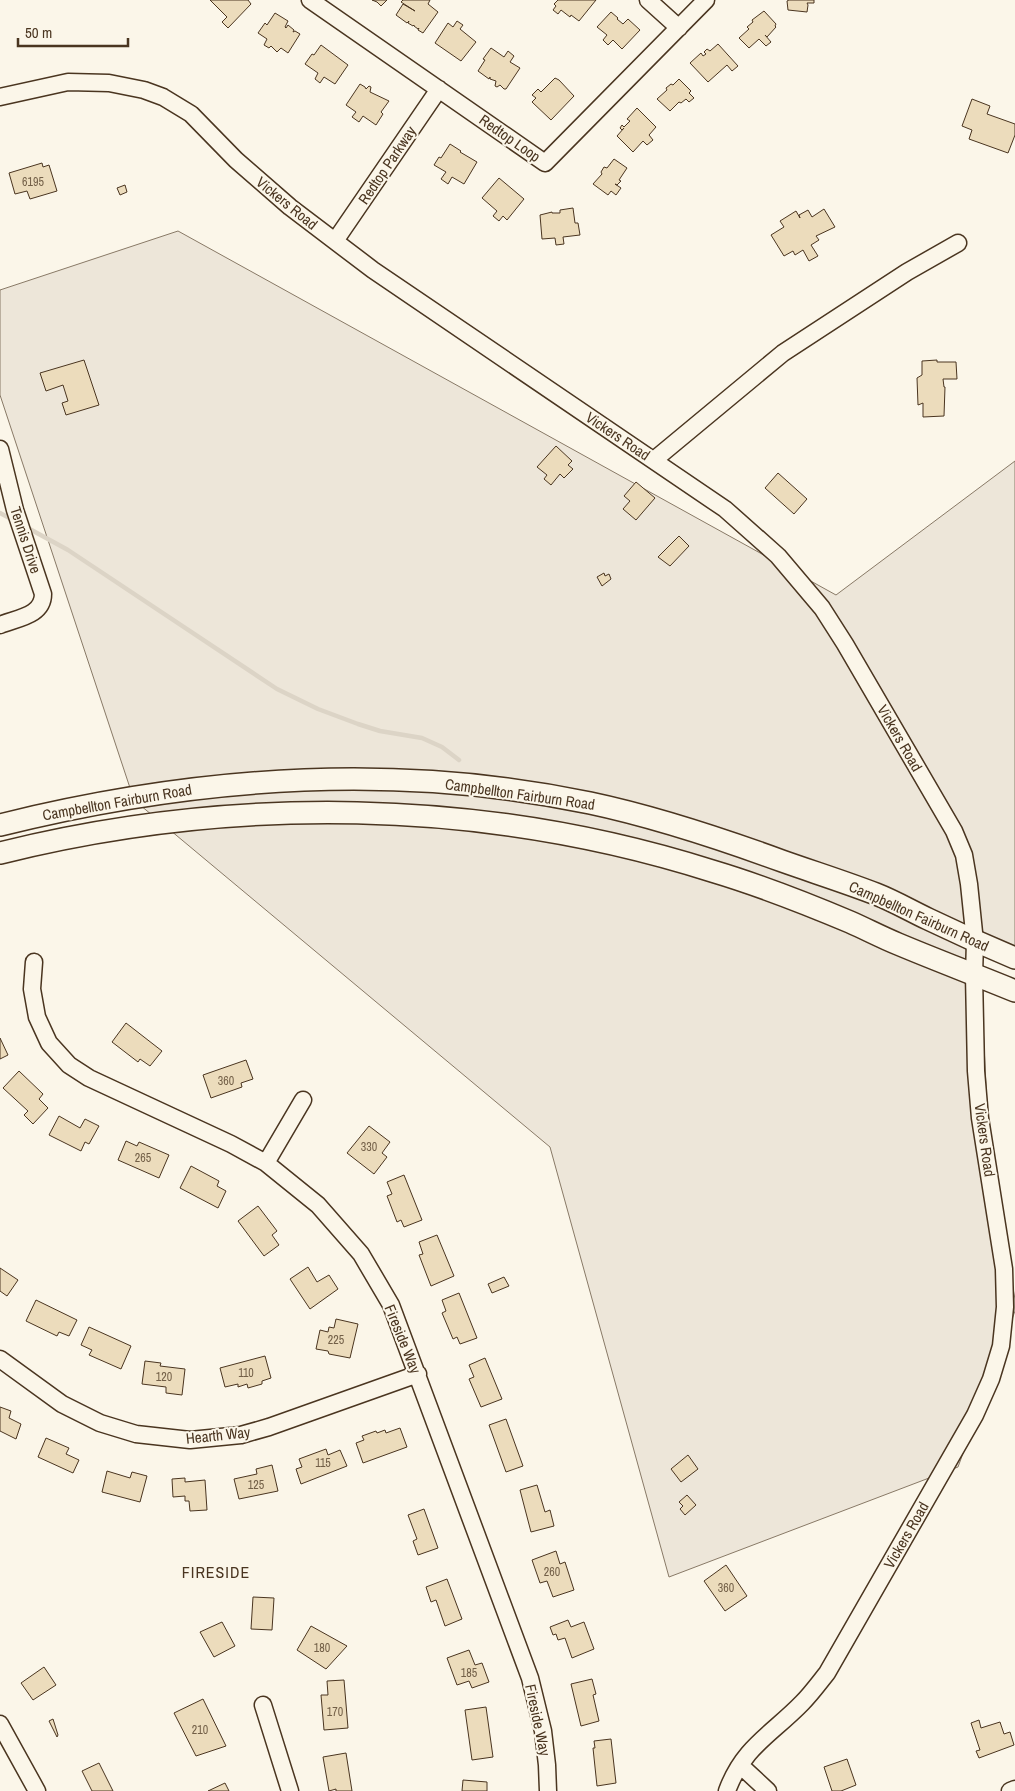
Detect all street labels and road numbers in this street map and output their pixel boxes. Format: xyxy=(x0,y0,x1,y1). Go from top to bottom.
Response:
street label: Redtop Loop xyxy=(475,109,545,167)
street label: Redtop Parkway xyxy=(353,121,421,208)
street label: Vickers Road xyxy=(252,172,322,234)
street label: Vickers Road xyxy=(582,407,654,465)
street label: Tennis Drive xyxy=(5,504,47,576)
street label: Vickers Road xyxy=(873,701,927,775)
street label: Campbellton Fairburn Road xyxy=(444,773,596,815)
street label: Campbellton Fairburn Road xyxy=(41,779,193,825)
street label: Campbellton Fairburn Road xyxy=(846,876,992,956)
street label: Vickers Road xyxy=(969,1102,1001,1178)
street label: Fireside Way xyxy=(380,1301,427,1377)
street label: Hearth Way xyxy=(185,1421,252,1449)
street label: Vickers Road xyxy=(879,1498,933,1572)
street label: Fireside Way xyxy=(520,1682,556,1759)

